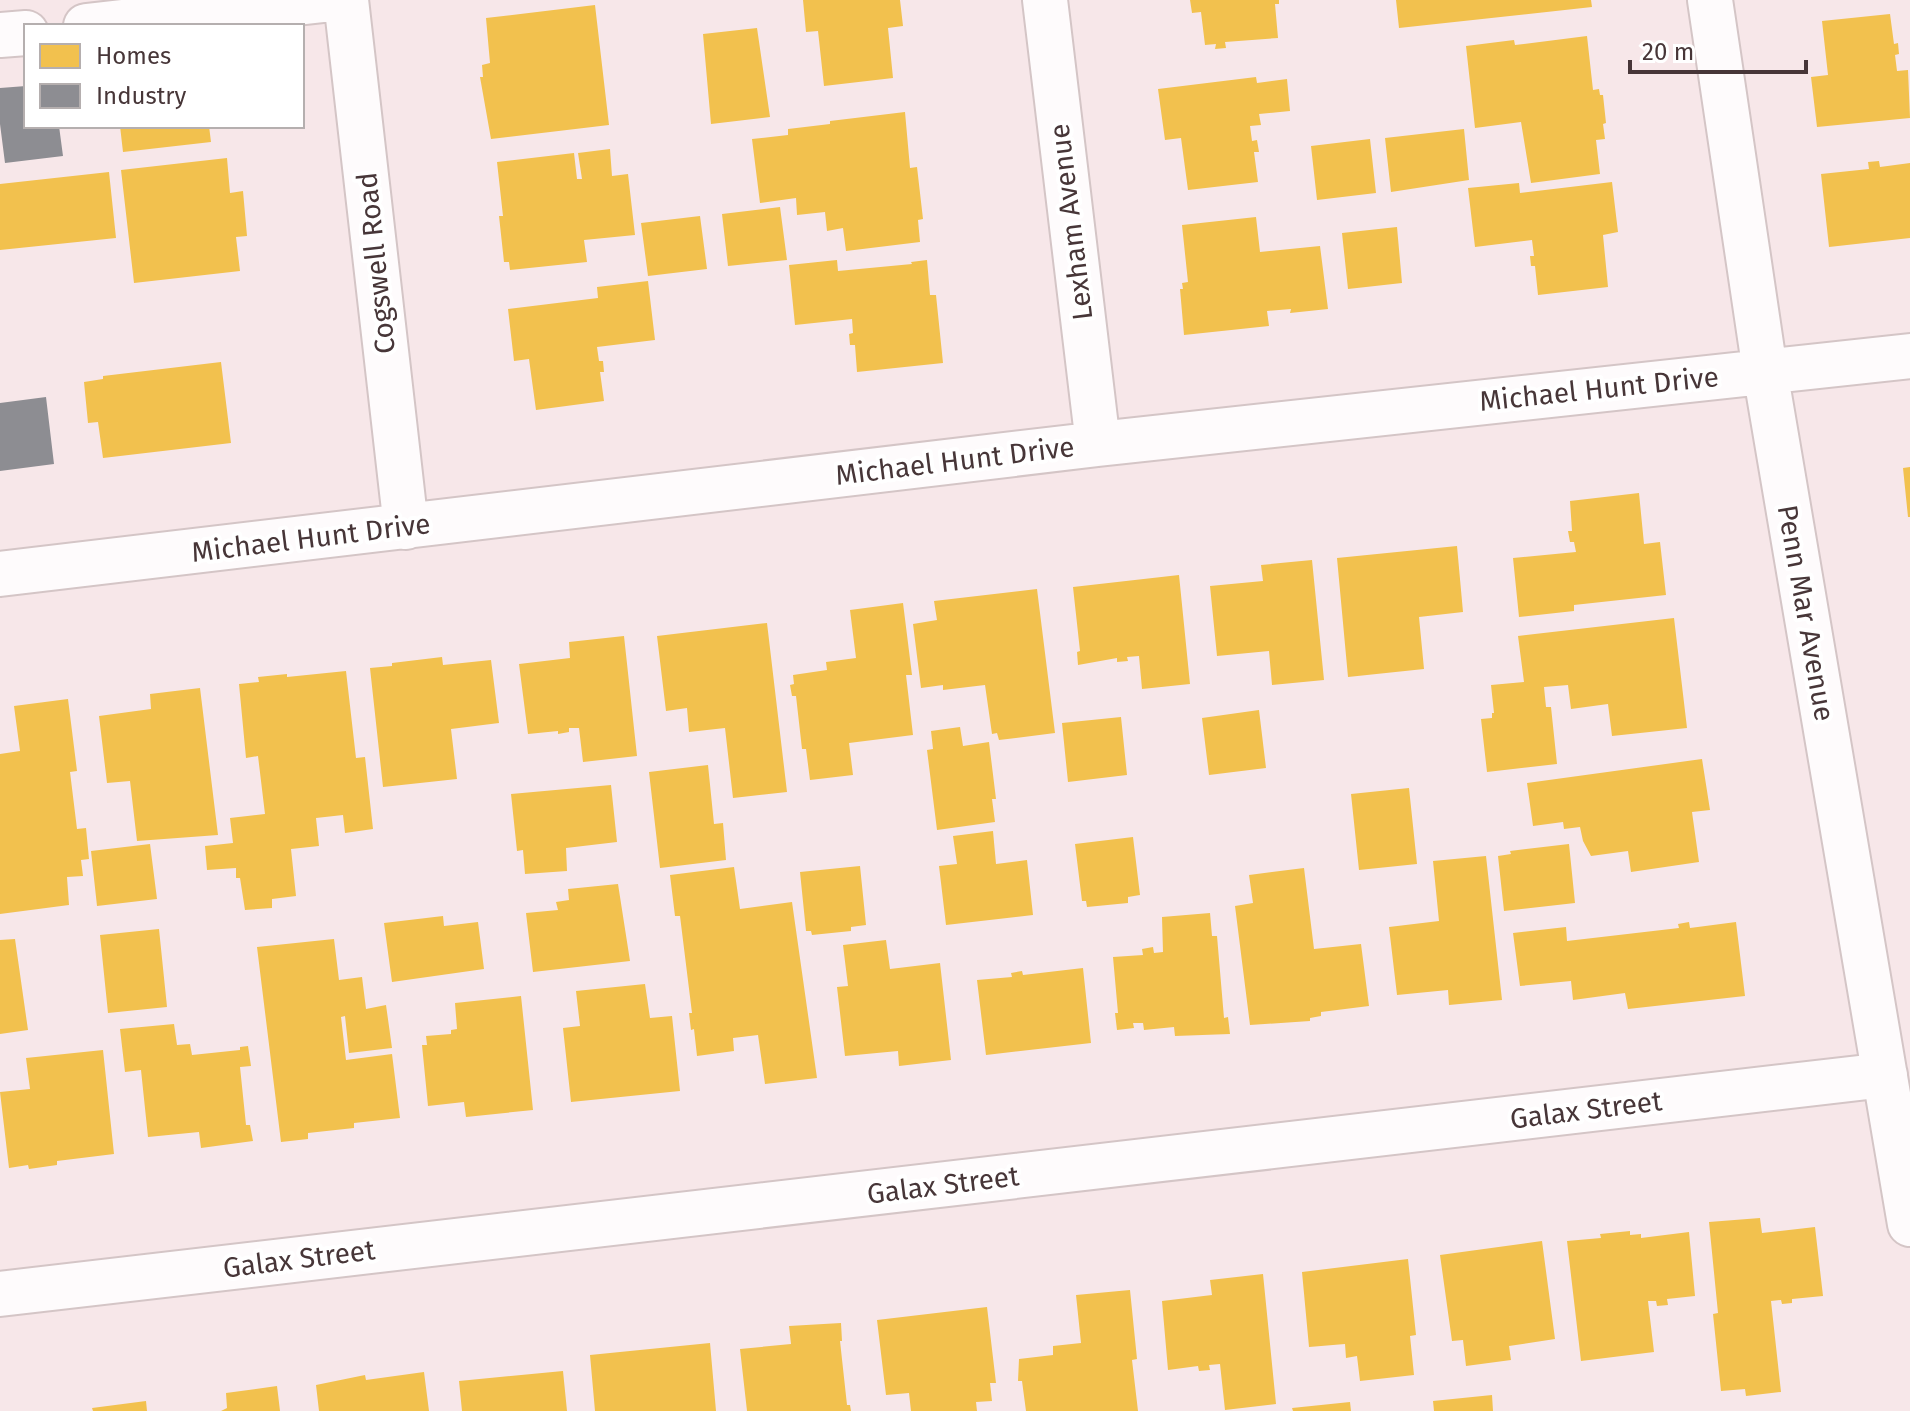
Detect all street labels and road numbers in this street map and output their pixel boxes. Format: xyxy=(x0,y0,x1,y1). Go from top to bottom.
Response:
street label: Lexham Avenue xyxy=(1043,122,1099,322)
street label: Cogswell Road xyxy=(350,171,402,355)
street label: Michael Hunt Drive xyxy=(1478,360,1720,418)
street label: Michael Hunt Drive xyxy=(834,430,1076,492)
street label: Penn Mar Avenue xyxy=(1771,502,1841,724)
street label: Michael Hunt Drive xyxy=(190,507,432,569)
street label: Galax Street xyxy=(1508,1084,1665,1136)
street label: Galax Street xyxy=(865,1159,1022,1211)
street label: Galax Street xyxy=(221,1233,378,1285)

